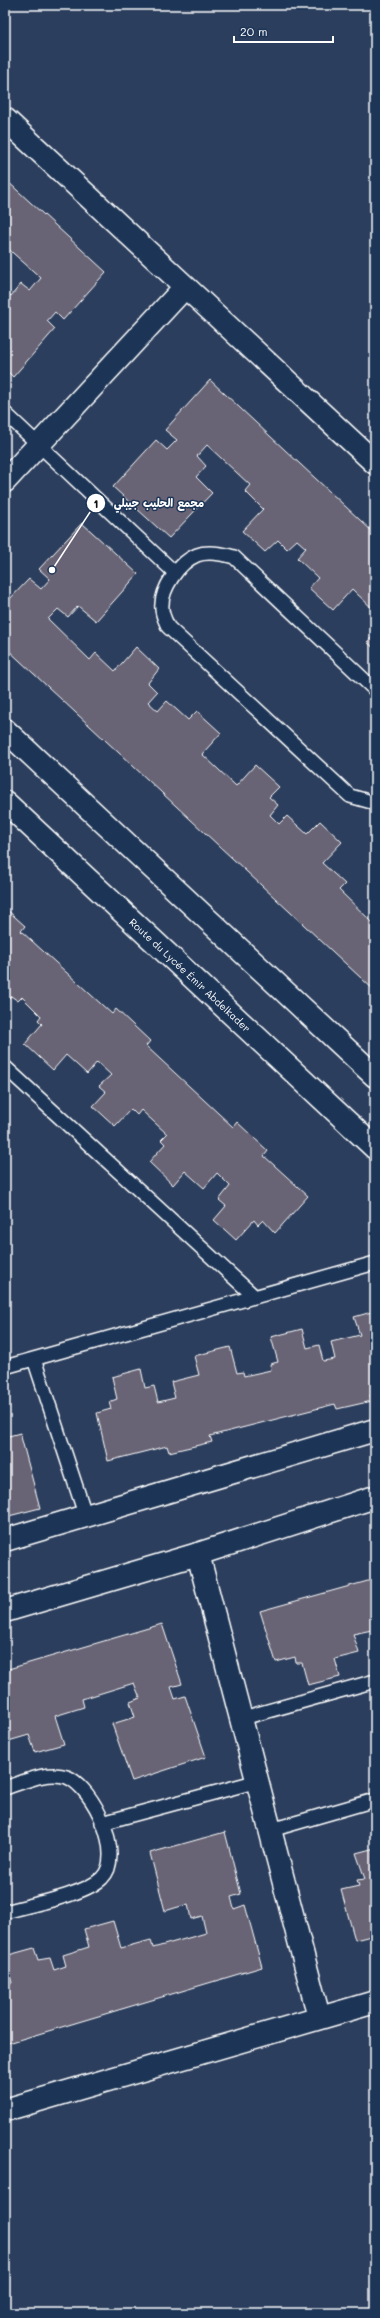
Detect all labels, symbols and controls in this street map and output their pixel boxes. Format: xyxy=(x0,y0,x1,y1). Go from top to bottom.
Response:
scale bar xyxy=(234,18,333,44)
text: 20 m xyxy=(240,23,268,39)
callout: مجمع الحليب جيبلي xyxy=(86,492,212,515)
text: 1 xyxy=(93,495,99,511)
text: مجمع الحليب جيبلي xyxy=(114,495,204,513)
street label: Route du Lycée Émir Abdelkader xyxy=(126,915,254,1035)

